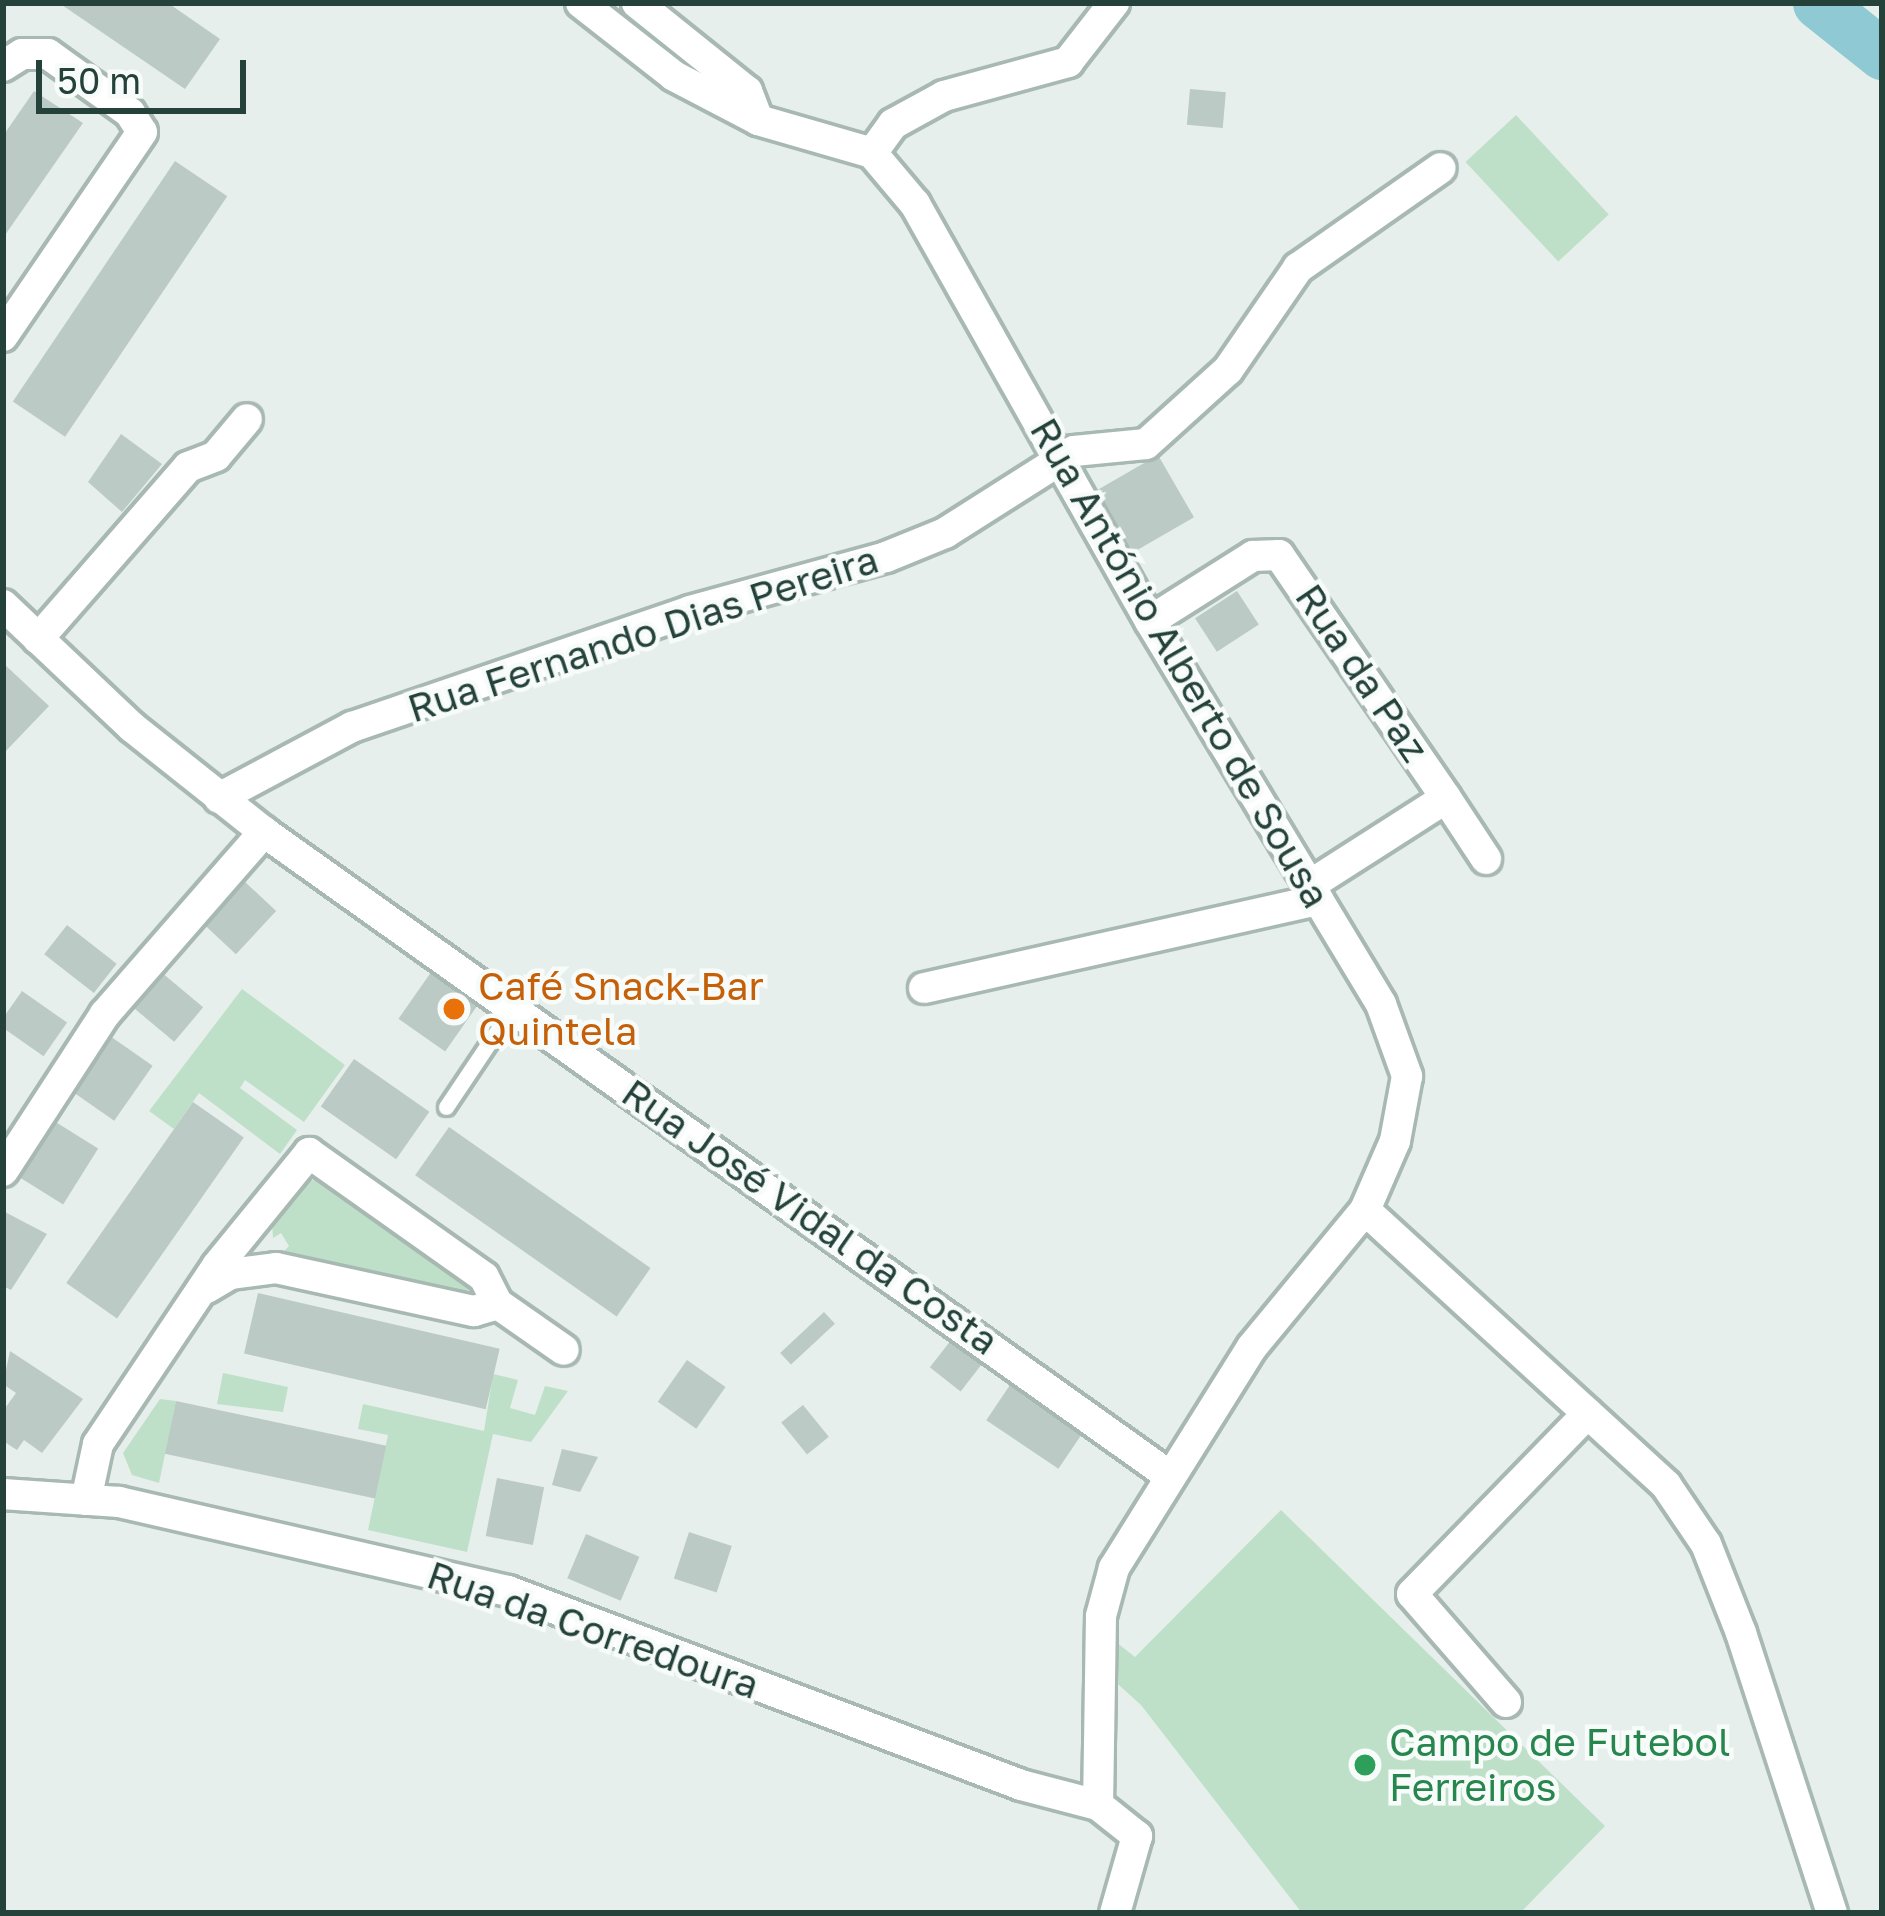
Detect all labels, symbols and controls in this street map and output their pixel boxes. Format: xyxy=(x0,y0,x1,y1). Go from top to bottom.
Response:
scale bar xyxy=(42,36,252,110)
text: 50 m xyxy=(57,59,141,102)
street label: Rua António Alberto de Sousa xyxy=(1020,410,1340,916)
street label: Rua Fernando Dias Pereira xyxy=(402,536,884,732)
street label: Rua da Paz xyxy=(1286,575,1438,771)
place label: Café Snack-Bar Quintela xyxy=(478,964,764,1055)
marker: Café Snack-Bar Quintela xyxy=(441,996,467,1022)
street label: Rua José Vidal da Costa xyxy=(613,1069,1007,1365)
street label: Rua da Corredoura xyxy=(421,1551,765,1709)
place label: Campo de Futebol Ferreiros xyxy=(1389,1720,1730,1811)
marker: Campo de Futebol Ferreiros xyxy=(1352,1752,1378,1778)

